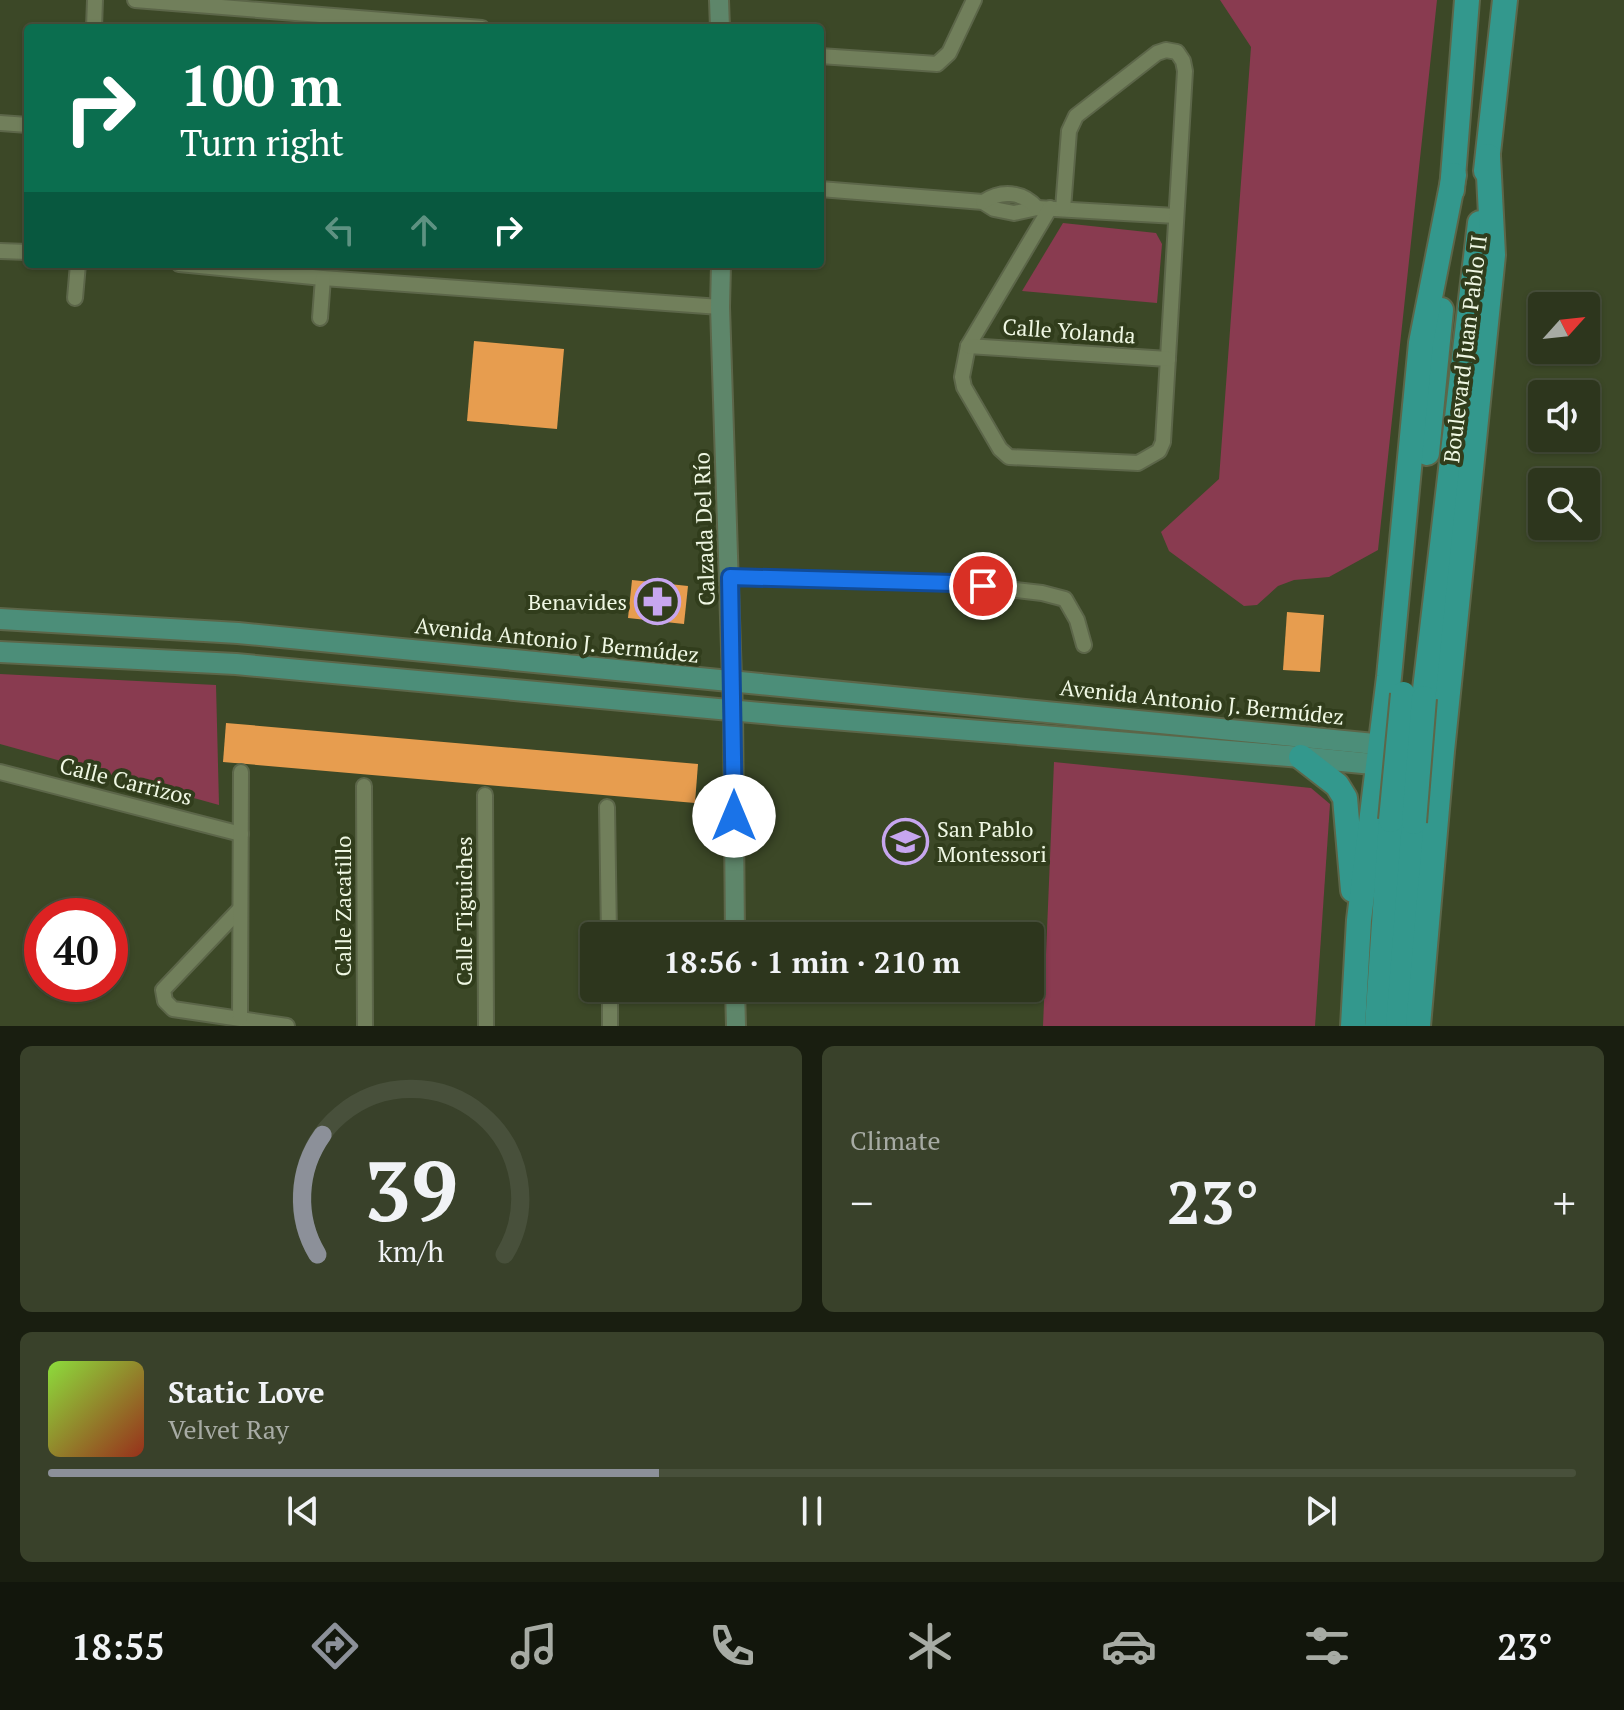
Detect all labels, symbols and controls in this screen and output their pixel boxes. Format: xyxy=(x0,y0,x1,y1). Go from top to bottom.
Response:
text: 100 m xyxy=(180,48,342,122)
icon: right xyxy=(48,56,152,160)
text: Turn right xyxy=(180,119,344,166)
icon: left xyxy=(318,208,362,252)
icon: ahead xyxy=(402,208,446,252)
icon: right xyxy=(486,208,530,252)
street label: Boulevard Juan Pablo II xyxy=(1436,233,1493,465)
north arrow xyxy=(1528,292,1600,364)
map controls xyxy=(1528,292,1600,540)
street label: Calle Yolanda xyxy=(1001,311,1137,350)
button: sound xyxy=(1528,380,1600,452)
street label: Calzada Del Río xyxy=(686,452,721,606)
button: search xyxy=(1528,468,1600,540)
pin xyxy=(949,552,1017,620)
icon: arrive xyxy=(961,564,1005,608)
pharmacy icon: Benavides xyxy=(634,578,682,626)
place label: Benavides xyxy=(528,587,627,616)
street label: Avenida Antonio J. Bermúdez xyxy=(414,610,700,669)
street label: Avenida Antonio J. Bermúdez xyxy=(1059,672,1345,731)
street label: Calle Carrizos xyxy=(57,750,196,811)
position arrow xyxy=(692,774,776,858)
place label: San Pablo Montessori xyxy=(937,814,1047,868)
school or university icon: San Pablo Montessori xyxy=(882,818,930,866)
street label: Calle Zacatillo xyxy=(328,835,357,977)
street label: Calle Tiguiches xyxy=(449,836,478,986)
speed limit sign: 40 xyxy=(24,898,128,1002)
text: 18:56 · 1 min · 210 m xyxy=(664,942,960,982)
text: Climate xyxy=(850,1123,941,1157)
text: 39 xyxy=(364,1135,458,1245)
text: 23° xyxy=(1167,1162,1259,1241)
text: − xyxy=(850,1173,873,1232)
text: + xyxy=(1553,1173,1576,1232)
text: km/h xyxy=(378,1232,444,1270)
text: Static Love xyxy=(168,1372,325,1412)
text: Velvet Ray xyxy=(168,1412,289,1446)
icon: previous xyxy=(281,1489,325,1533)
icon: pause xyxy=(790,1489,834,1533)
icon: next xyxy=(1299,1489,1343,1533)
icon: directions xyxy=(307,1618,363,1674)
icon: music xyxy=(506,1618,562,1674)
icon: phone xyxy=(704,1618,760,1674)
icon: climate xyxy=(902,1618,958,1674)
icon: car xyxy=(1101,1618,1157,1674)
icon: filters xyxy=(1299,1618,1355,1674)
text: 18:55 xyxy=(71,1623,165,1670)
text: 23° xyxy=(1497,1623,1553,1670)

